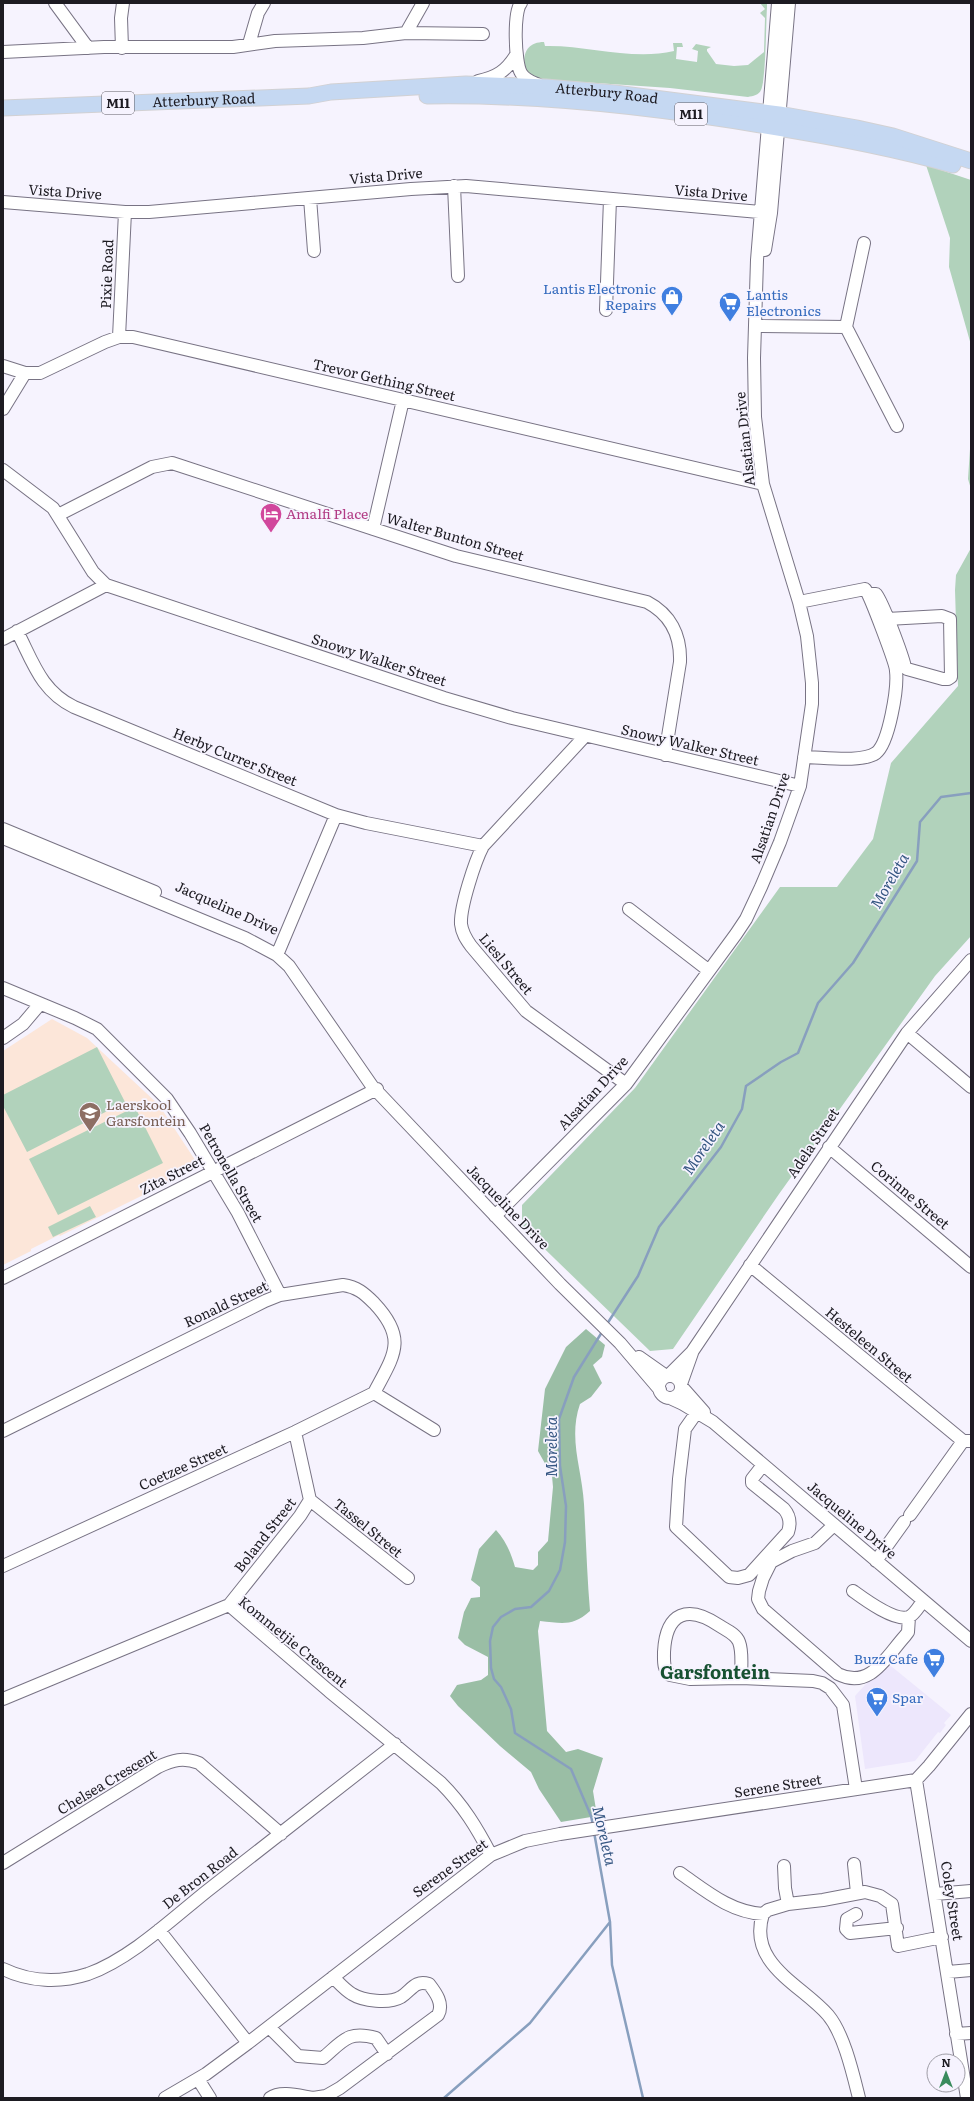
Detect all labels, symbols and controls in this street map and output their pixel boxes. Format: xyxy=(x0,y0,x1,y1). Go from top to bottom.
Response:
street label: Atterbury Road xyxy=(555,77,660,108)
street label: Atterbury Road xyxy=(152,87,256,111)
road number: M11 xyxy=(102,92,134,114)
road number: M11 xyxy=(675,103,707,125)
street label: Vista Drive xyxy=(348,162,423,188)
street label: Vista Drive xyxy=(28,178,102,204)
street label: Vista Drive xyxy=(674,179,749,205)
street label: Pixie Road xyxy=(95,238,117,309)
place label: Lantis Electronic Repairs xyxy=(543,278,656,314)
shop icon: Lantis Electronic Repairs xyxy=(659,284,685,317)
place label: Lantis Electronics xyxy=(746,284,821,320)
supermarket icon: Lantis Electronics xyxy=(717,290,743,323)
street label: Trevor Gething Street xyxy=(311,353,458,405)
street label: Alsatian Drive xyxy=(729,391,759,487)
hotel icon: Amalfi Place xyxy=(258,501,284,534)
place label: Amalfi Place xyxy=(286,503,368,523)
street label: Walter Bunton Street xyxy=(384,507,527,565)
street label: Snowy Walker Street xyxy=(309,628,450,690)
street label: Snowy Walker Street xyxy=(619,718,761,770)
street label: Herby Currer Street xyxy=(170,722,301,790)
street label: Alsatian Drive xyxy=(744,769,794,866)
water label: Moreleta xyxy=(864,848,914,912)
street label: Jacqueline Drive xyxy=(173,875,282,939)
street label: Liesl Street xyxy=(475,928,539,999)
street label: Alsatian Drive xyxy=(553,1051,632,1134)
place label: Laerskool Garsfontein xyxy=(106,1094,186,1130)
school or university icon: Laerskool Garsfontein xyxy=(77,1100,103,1133)
street label: Adela Street xyxy=(781,1103,843,1182)
water label: Moreleta xyxy=(676,1115,730,1179)
street label: Petronella Street xyxy=(195,1119,269,1226)
street label: Zita Street xyxy=(136,1149,207,1199)
street label: Corinne Street xyxy=(867,1155,955,1233)
street label: Jacqueline Drive xyxy=(463,1159,555,1253)
street label: Ronald Street xyxy=(180,1275,271,1331)
street label: Hesteleen Street xyxy=(822,1302,918,1387)
water label: Moreleta xyxy=(539,1416,562,1477)
street label: Coetzee Street xyxy=(135,1438,230,1495)
street label: Jacqueline Drive xyxy=(804,1476,902,1563)
street label: Boland Street xyxy=(229,1493,300,1576)
street label: Tassel Street xyxy=(330,1493,408,1562)
street label: Kommetjie Crescent xyxy=(235,1591,353,1692)
supermarket icon: Buzz Cafe xyxy=(921,1646,947,1679)
place label: Buzz Cafe xyxy=(854,1648,918,1668)
district label: Garsfontein xyxy=(660,1658,771,1685)
supermarket icon: Spar xyxy=(864,1685,890,1718)
place label: Spar xyxy=(892,1687,923,1707)
street label: Chelsea Crescent xyxy=(53,1743,160,1819)
street label: Serene Street xyxy=(733,1768,823,1802)
water label: Moreleta xyxy=(587,1804,624,1868)
street label: Serene Street xyxy=(408,1833,491,1901)
street label: De Bron Road xyxy=(158,1841,242,1913)
street label: Coley Street xyxy=(937,1860,969,1942)
north arrow xyxy=(926,2053,966,2093)
text: N xyxy=(941,2054,951,2070)

